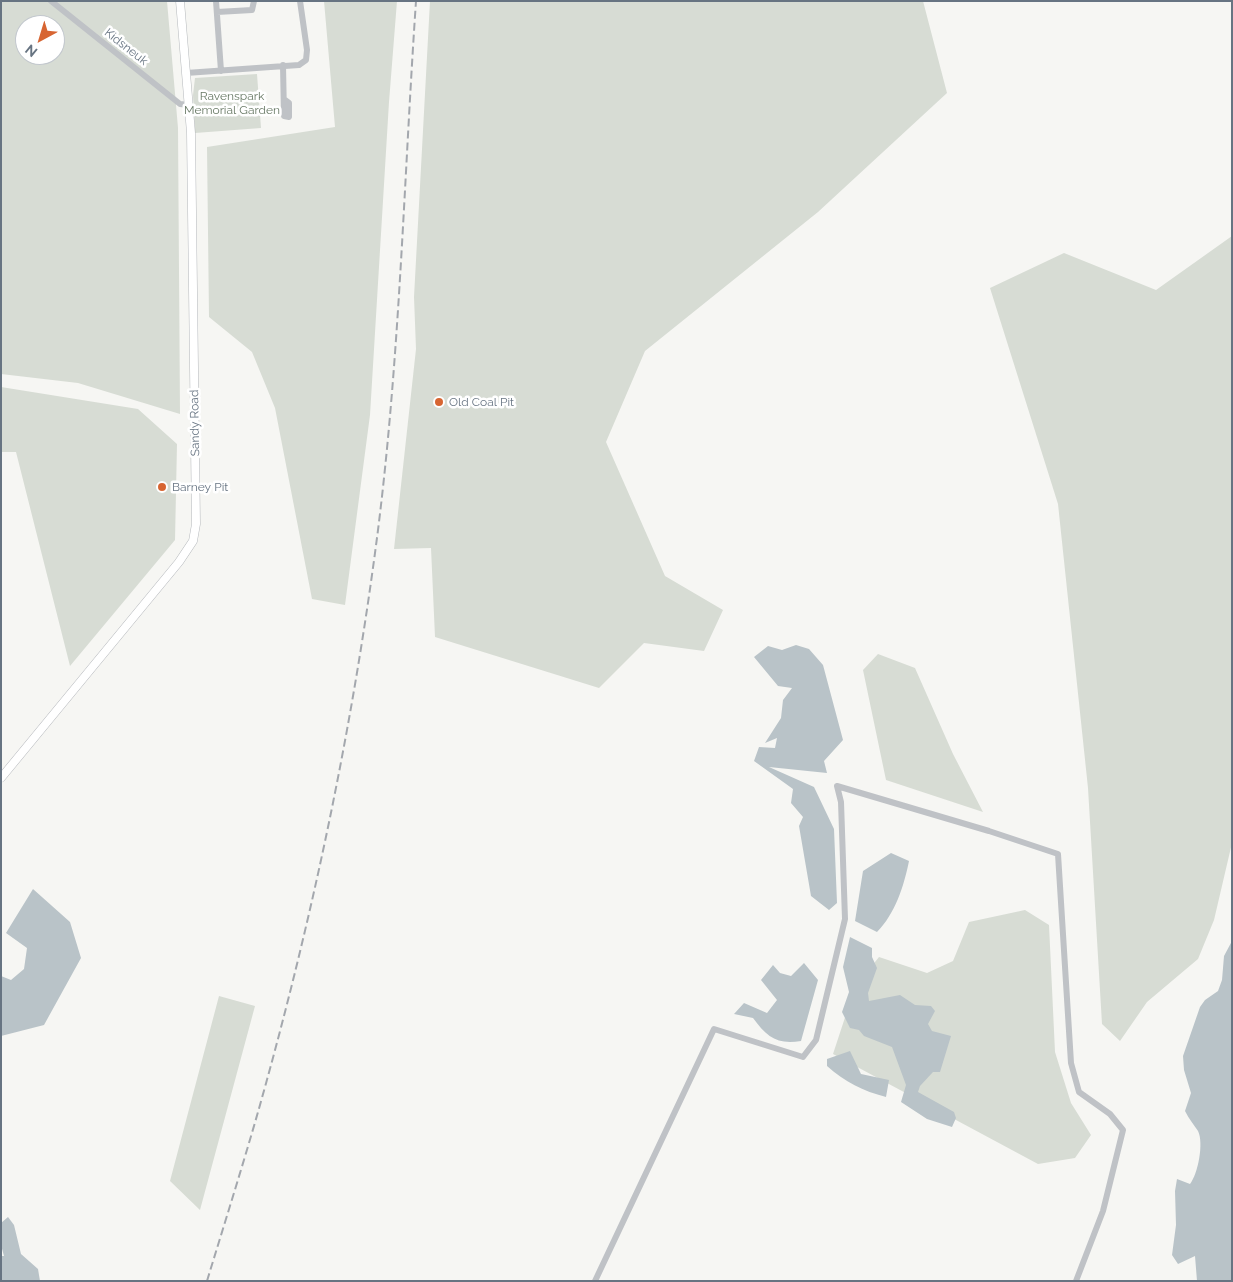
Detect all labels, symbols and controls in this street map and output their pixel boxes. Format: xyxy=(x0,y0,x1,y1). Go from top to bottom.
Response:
north arrow xyxy=(15,15,65,65)
street label: Kidsneuk xyxy=(101,26,151,68)
text: N xyxy=(22,41,40,60)
park label: Ravenspark Memorial Garden xyxy=(184,89,280,117)
street label: Sandy Road xyxy=(187,390,203,456)
place label: Old Coal Pit xyxy=(449,395,514,409)
marker: Old Coal Pit xyxy=(433,396,445,408)
place label: Barney Pit xyxy=(172,480,228,494)
marker: Barney Pit xyxy=(156,481,168,493)

